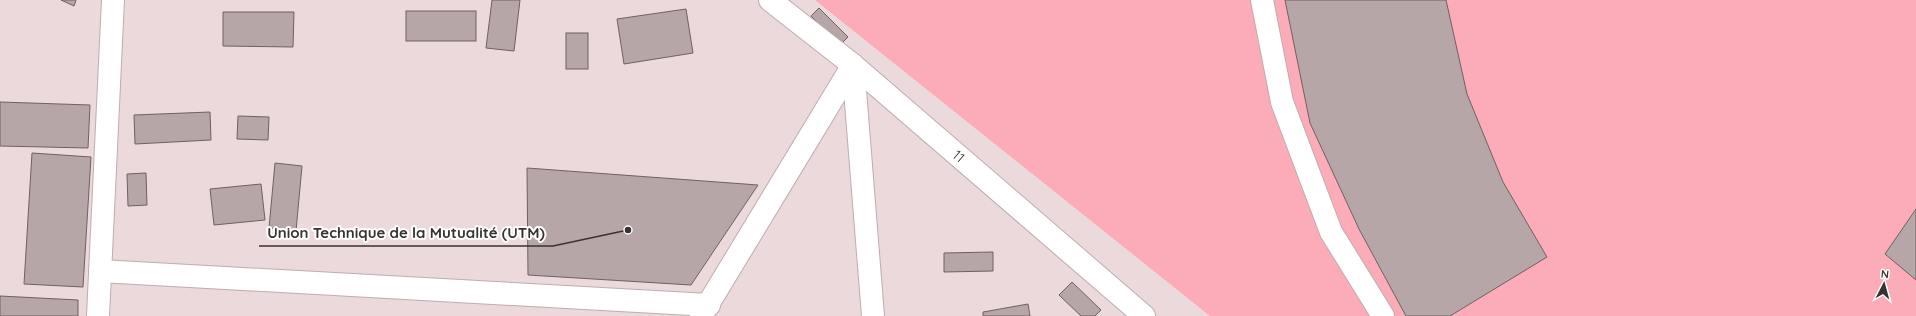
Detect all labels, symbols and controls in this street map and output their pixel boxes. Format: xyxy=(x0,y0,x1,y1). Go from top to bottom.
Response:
street label: 11 xyxy=(949,146,968,166)
callout: Union Technique de la Mutualité (UTM) xyxy=(259,219,553,246)
text: Union Technique de la Mutualité (UTM) xyxy=(267,223,545,242)
north arrow xyxy=(1864,264,1904,304)
text: N xyxy=(1880,267,1890,281)

